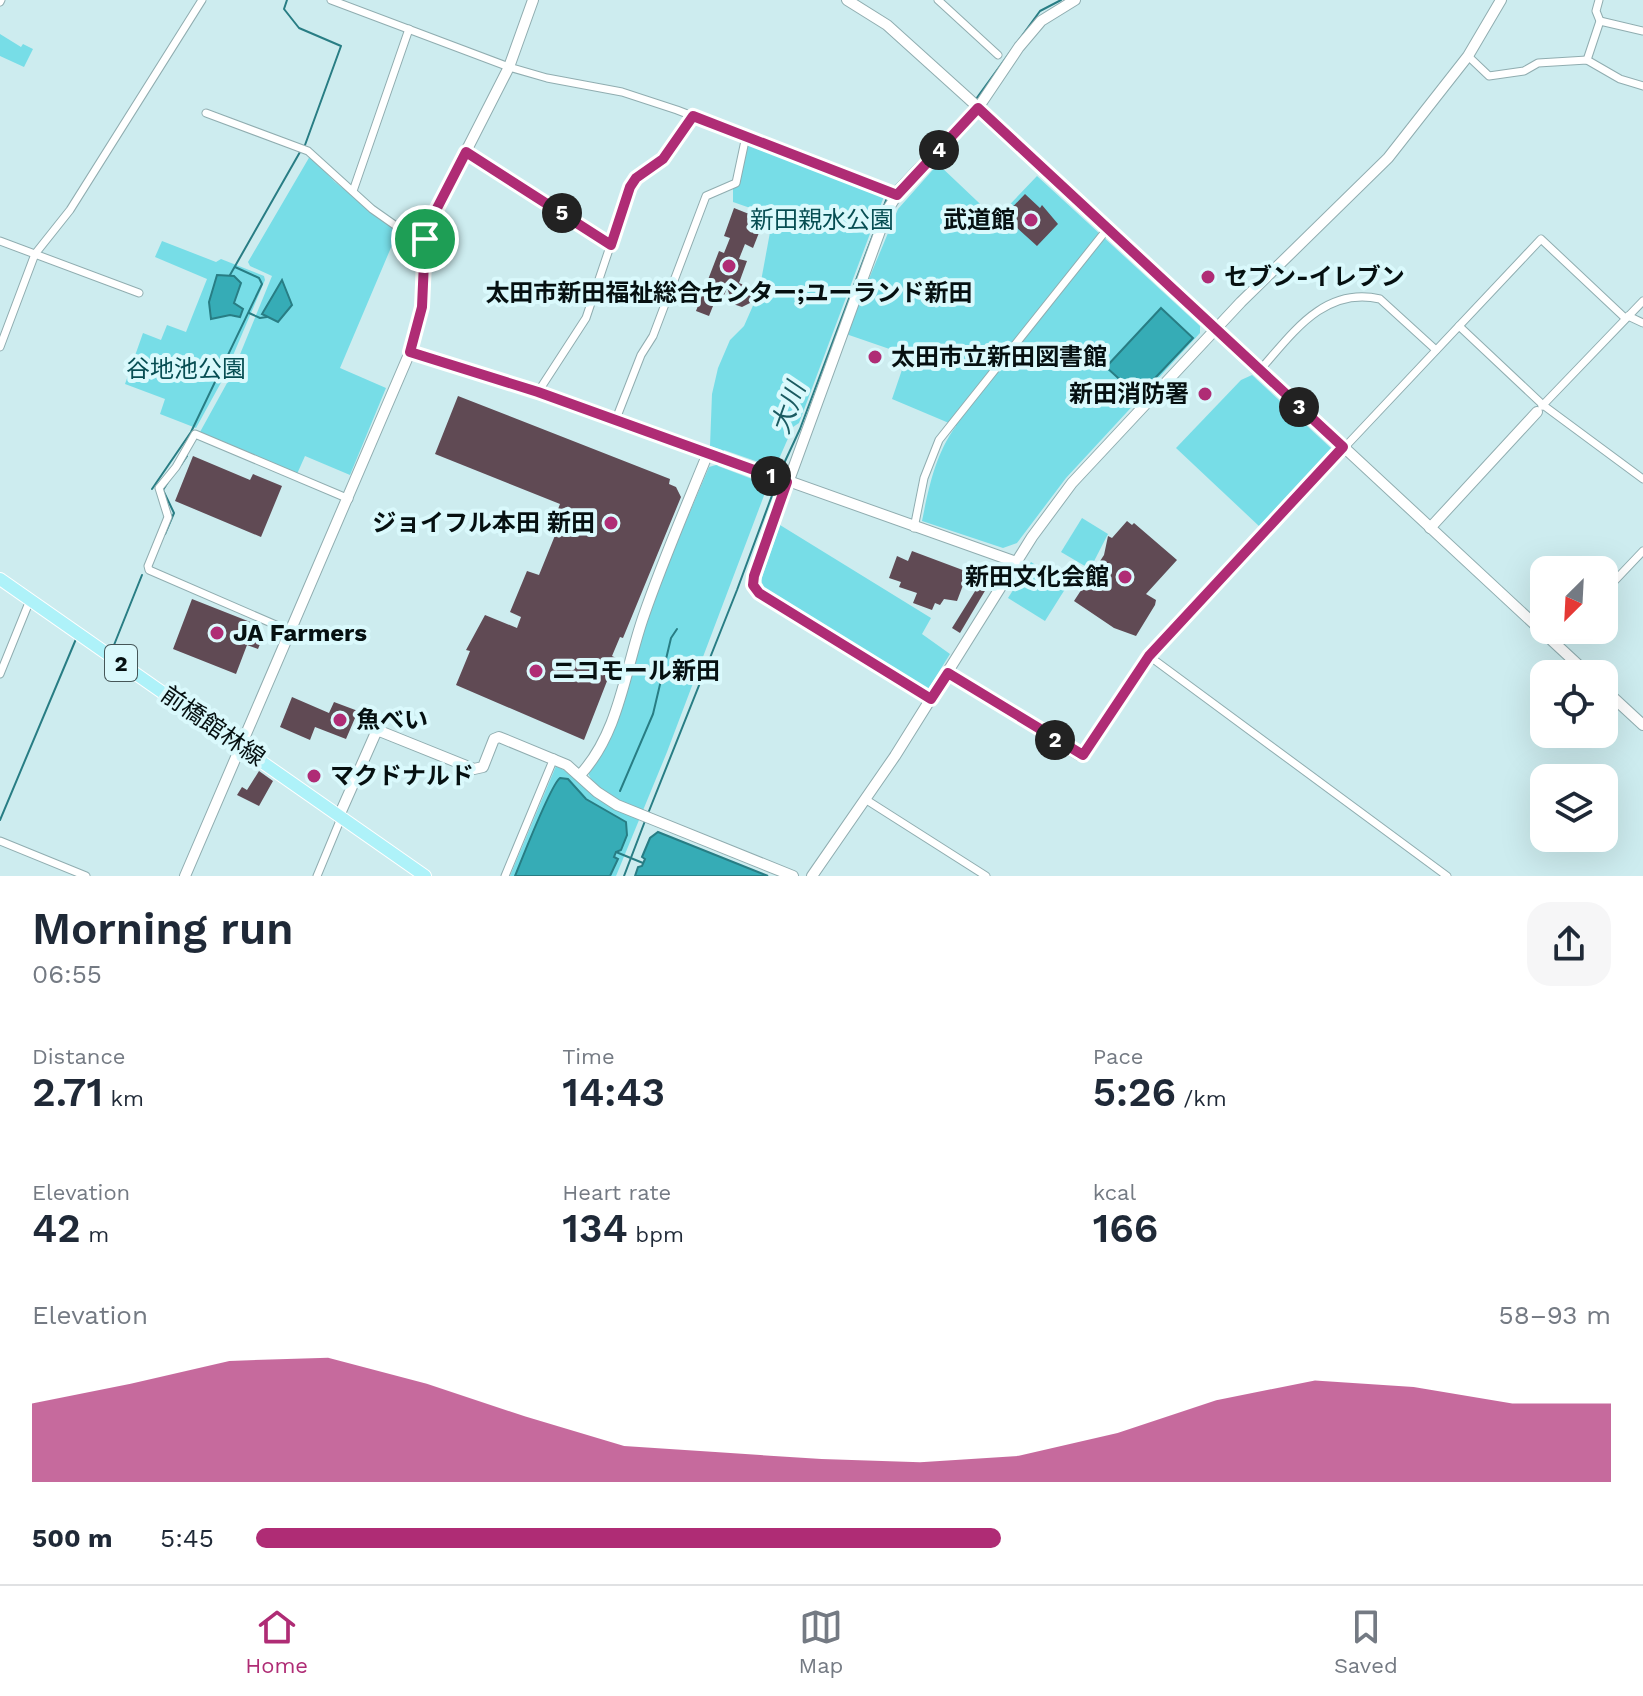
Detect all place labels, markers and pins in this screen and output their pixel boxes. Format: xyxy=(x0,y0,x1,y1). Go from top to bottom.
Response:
pin: 4 xyxy=(919,130,959,170)
pin: 5 xyxy=(542,193,582,233)
pin xyxy=(391,205,459,273)
place label: 武道館 xyxy=(943,206,1015,234)
marker: 武道館 xyxy=(1022,211,1040,229)
marker: 太田市新田福祉総合センター;ユーランド新田 xyxy=(720,257,738,275)
place label: セブン-イレブン xyxy=(1224,263,1405,291)
marker: セブン-イレブン xyxy=(1199,268,1217,286)
place label: 太田市新田福祉総合センター;ユーランド新田 xyxy=(485,279,973,307)
place label: 太田市立新田図書館 xyxy=(891,343,1107,371)
marker: 太田市立新田図書館 xyxy=(866,348,884,366)
place label: 新田消防署 xyxy=(1069,380,1189,408)
marker: 新田消防署 xyxy=(1196,385,1214,403)
pin: 3 xyxy=(1279,387,1319,427)
pin: 1 xyxy=(751,456,791,496)
place label: ジョイフル本田 新田 xyxy=(372,509,595,537)
marker: ジョイフル本田 新田 xyxy=(602,514,620,532)
place label: 新田文化会館 xyxy=(965,563,1109,591)
marker: 新田文化会館 xyxy=(1116,568,1134,586)
place label: JA Farmers xyxy=(233,619,367,647)
marker: JA Farmers xyxy=(208,624,226,642)
place label: ニコモール新田 xyxy=(552,657,720,685)
marker: ニコモール新田 xyxy=(527,662,545,680)
place label: 魚べい xyxy=(356,706,428,734)
marker: 魚べい xyxy=(331,711,349,729)
pin: 2 xyxy=(1035,720,1075,760)
place label: マクドナルド xyxy=(330,762,474,790)
marker: マクドナルド xyxy=(305,767,323,785)

